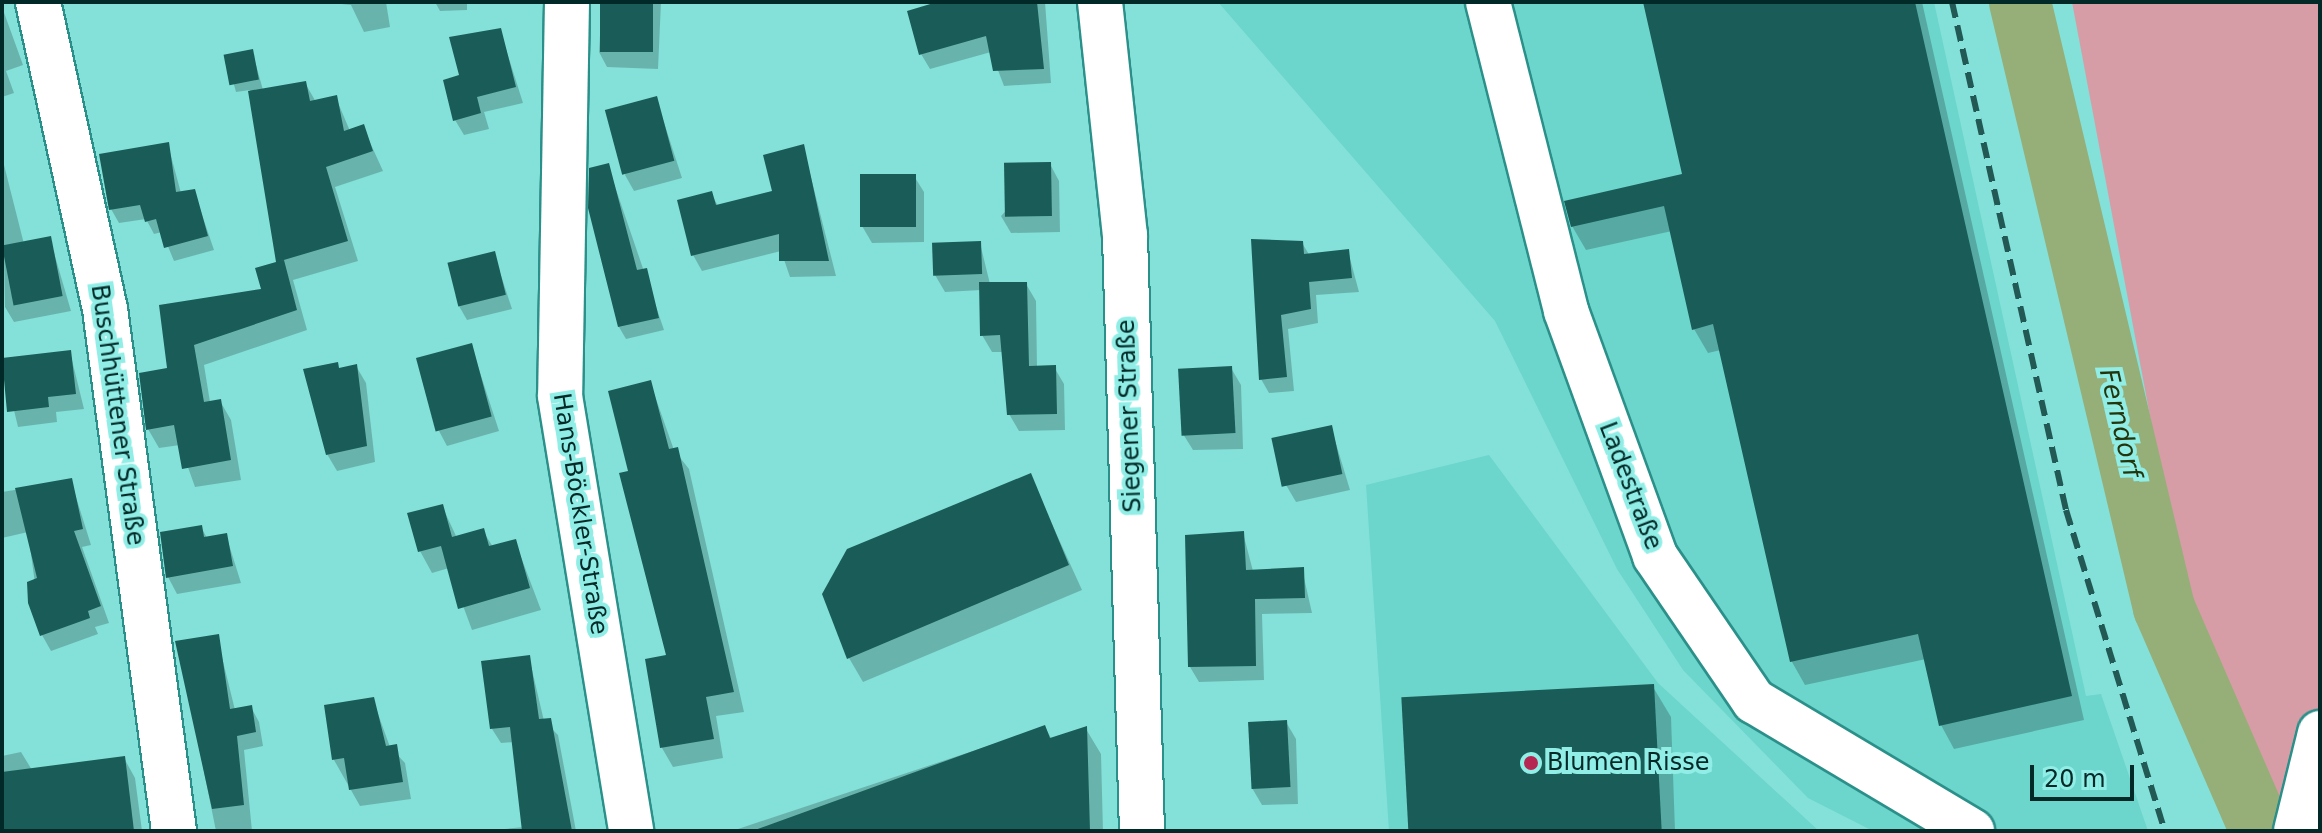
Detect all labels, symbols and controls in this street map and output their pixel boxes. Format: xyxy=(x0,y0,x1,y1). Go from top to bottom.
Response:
street label: Buschhüttener Straße xyxy=(84,283,150,547)
street label: Siegener Straße xyxy=(1112,319,1148,513)
water label: Ferndorf xyxy=(2092,366,2148,480)
street label: Hans-Böckler-Straße xyxy=(547,391,613,637)
street label: Ladestraße xyxy=(1592,418,1668,554)
place label: Blumen Risse xyxy=(1547,749,1709,777)
scale bar xyxy=(2034,749,2138,799)
marker: Blumen Risse xyxy=(1522,754,1540,772)
text: 20 m xyxy=(2044,765,2106,793)

